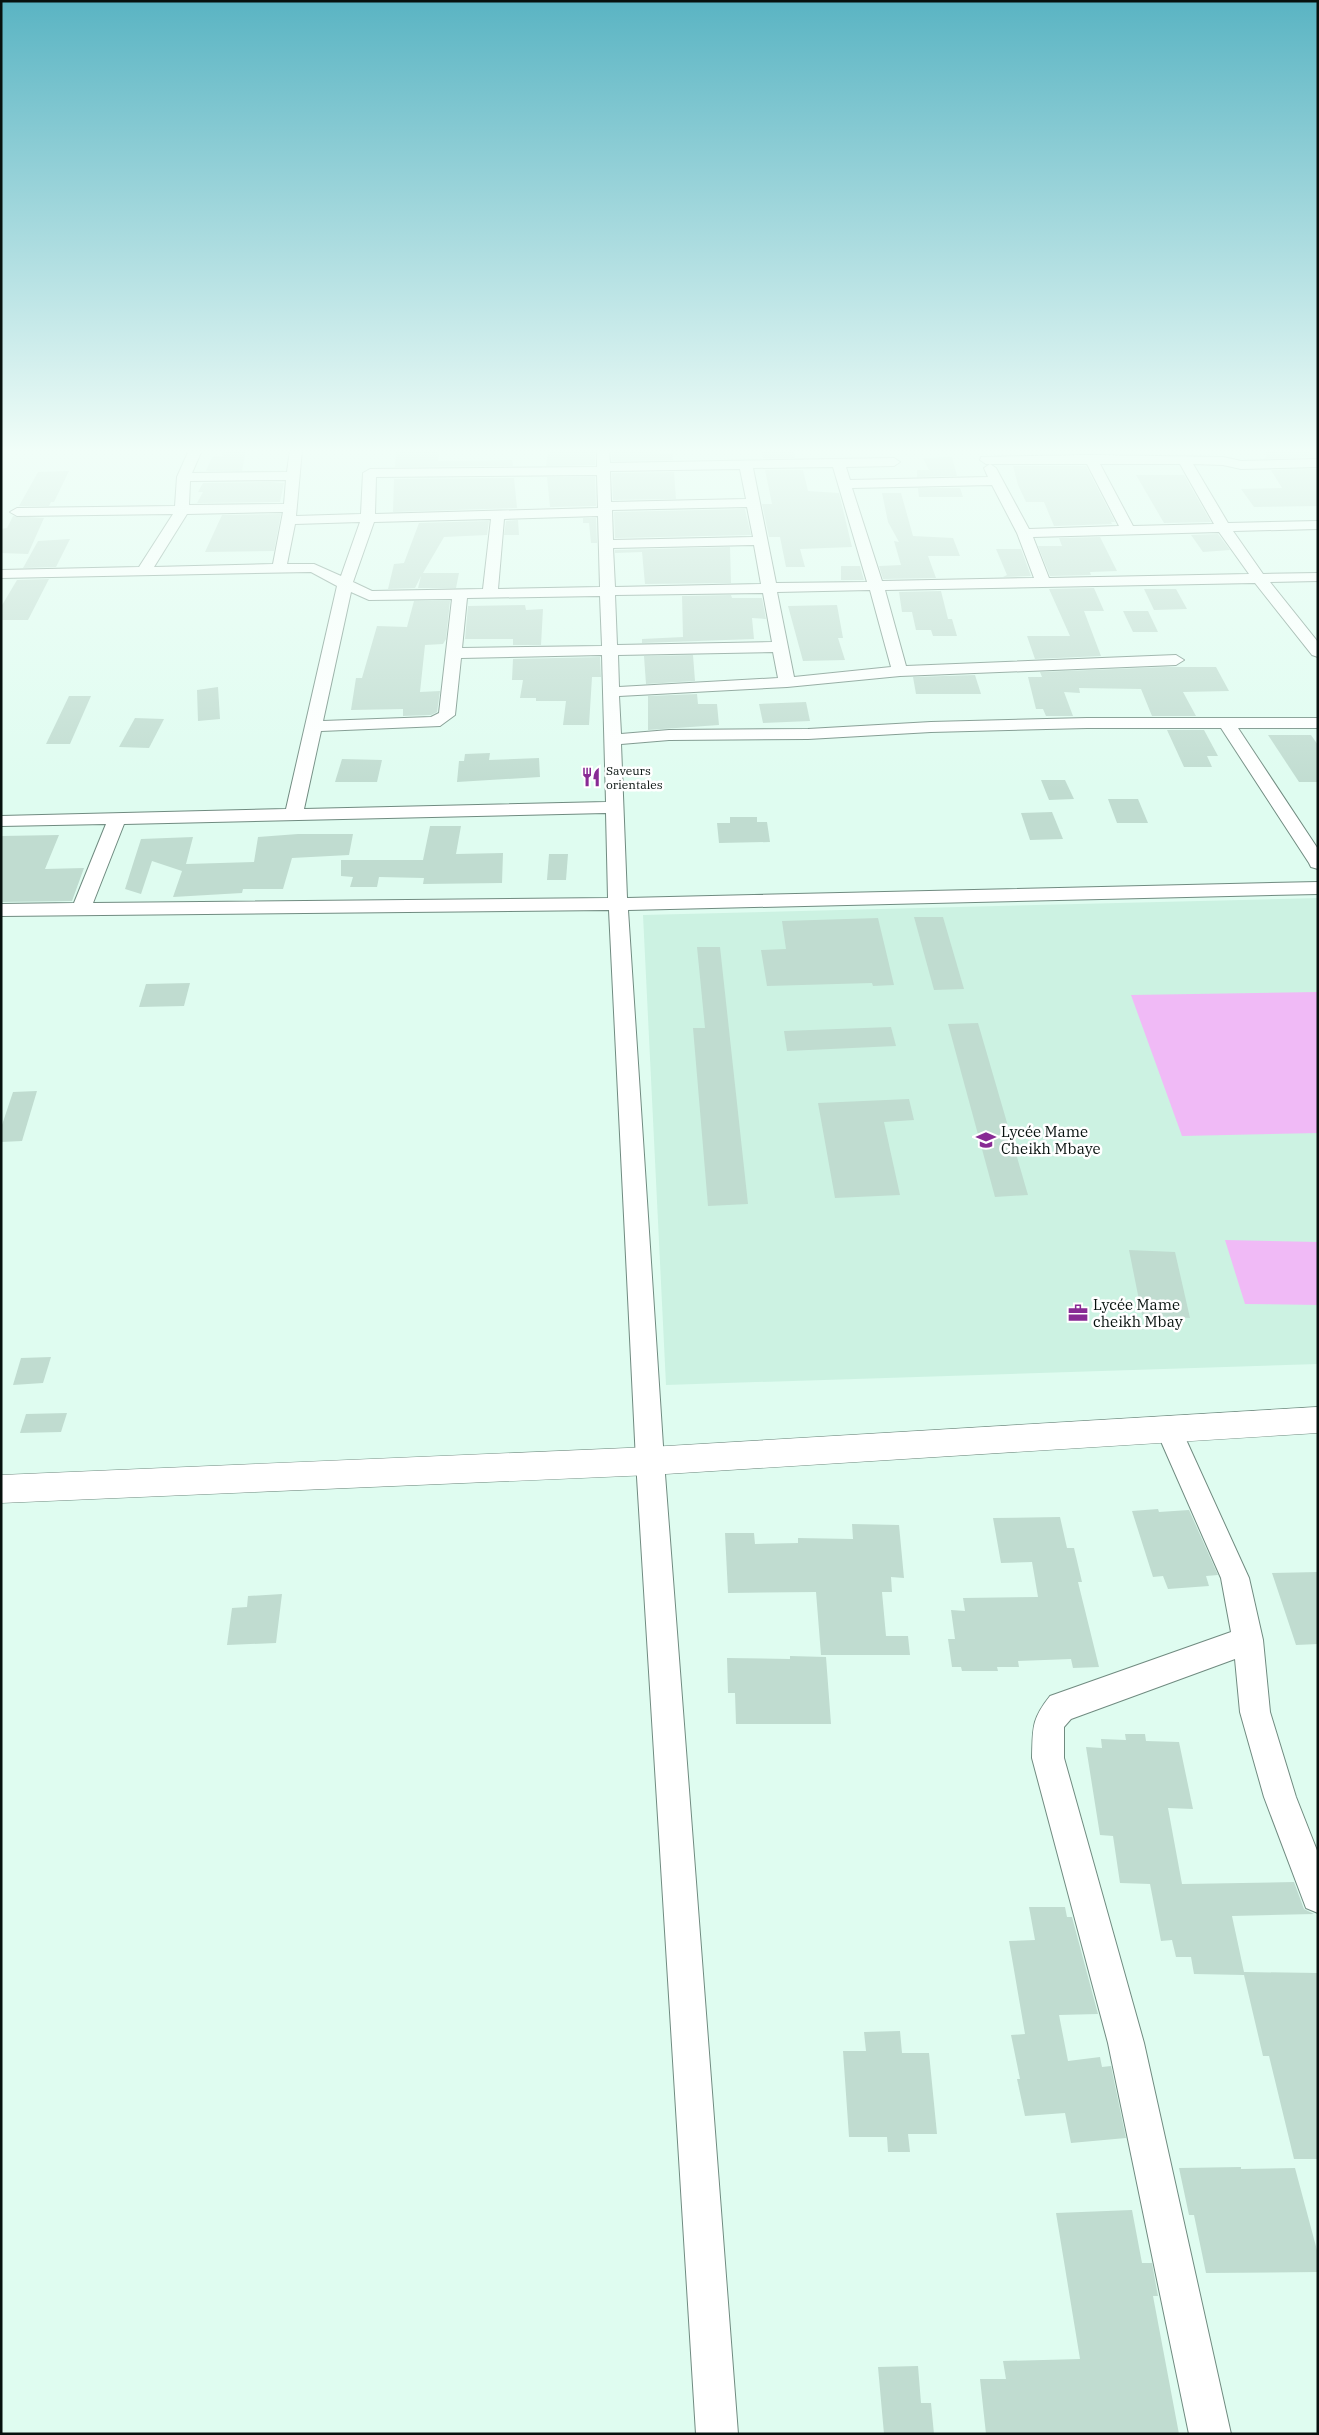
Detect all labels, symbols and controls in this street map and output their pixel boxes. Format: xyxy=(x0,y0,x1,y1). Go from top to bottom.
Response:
place label: Saveurs orientales xyxy=(606,763,663,792)
restaurant icon: Saveurs orientales xyxy=(580,766,602,788)
place label: Lycée Mame Cheikh Mbaye xyxy=(1001,1122,1101,1158)
school or university icon: Lycée Mame Cheikh Mbaye xyxy=(975,1129,997,1151)
place label: Lycée Mame cheikh Mbay xyxy=(1093,1295,1183,1331)
office icon: Lycée Mame cheikh Mbay xyxy=(1067,1302,1089,1324)

